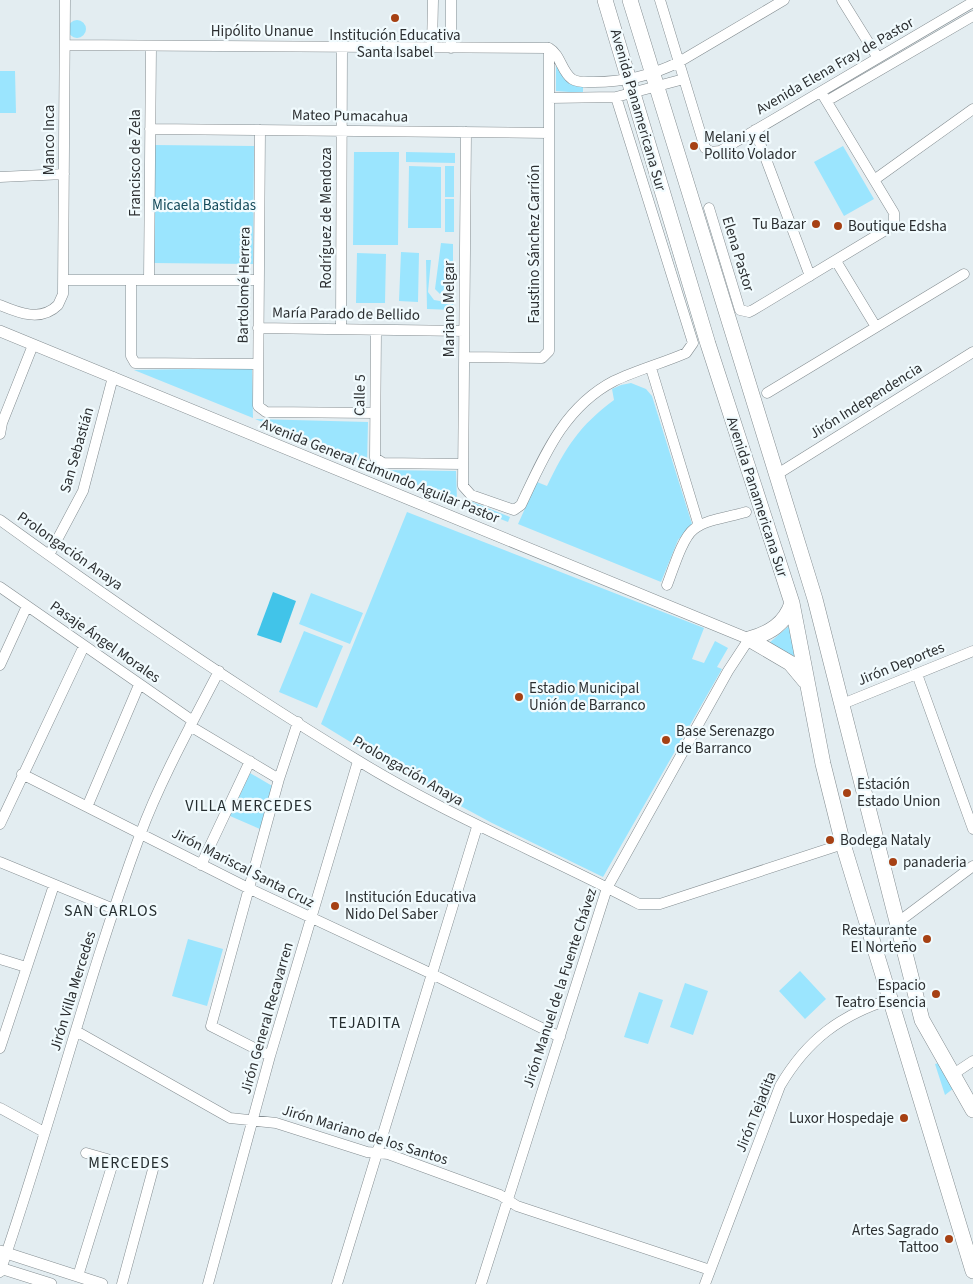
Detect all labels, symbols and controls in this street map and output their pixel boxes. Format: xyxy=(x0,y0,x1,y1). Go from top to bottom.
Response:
marker: Institución Educativa Santa Isabel xyxy=(389,12,401,24)
street label: Avenida Elena Fray de Pastor xyxy=(752,12,918,120)
street label: Hipólito Unanue xyxy=(211,21,313,42)
place label: Institución Educativa Santa Isabel xyxy=(329,25,461,63)
street label: Avenida Panamericana Sur xyxy=(605,27,671,194)
street label: Mateo Pumacahua xyxy=(292,104,408,128)
street label: Manco Inca xyxy=(39,105,60,175)
street label: Francisco de Zela xyxy=(125,109,146,217)
place label: Melani y el Pollito Volador xyxy=(704,127,797,165)
marker: Melani y el Pollito Volador xyxy=(688,140,700,152)
street label: Rodríguez de Mendoza xyxy=(316,147,337,289)
street label: Faustino Sánchez Carrión xyxy=(524,165,545,323)
park label: Micaela Bastidas xyxy=(152,195,256,216)
street label: Elena Pastor xyxy=(717,214,760,295)
place label: Tu Bazar xyxy=(752,214,807,235)
place label: Boutique Edsha xyxy=(848,216,947,237)
marker: Tu Bazar xyxy=(810,218,822,230)
marker: Boutique Edsha xyxy=(832,220,844,232)
street label: Bartolomé Herrera xyxy=(232,226,256,344)
street label: Mariano Melgar xyxy=(439,260,460,357)
street label: María Parado de Bellido xyxy=(272,302,420,326)
street label: Jirón Independencia xyxy=(806,358,926,444)
street label: Calle 5 xyxy=(349,374,371,416)
street label: San Sebastián xyxy=(55,405,99,495)
street label: Avenida General Edmundo Aguilar Pastor xyxy=(257,413,503,529)
street label: Avenida Panamericana Sur xyxy=(721,414,793,581)
street label: Prolongación Anaya xyxy=(13,507,127,595)
street label: Pasaje Ángel Morales xyxy=(46,596,164,688)
street label: Jirón Deportes xyxy=(854,637,948,691)
place label: Estadio Municipal Unión de Barranco xyxy=(529,678,646,716)
marker: Estadio Municipal Unión de Barranco xyxy=(513,691,525,703)
place label: Base Serenazgo de Barranco xyxy=(676,721,775,759)
street label: Prolongación Anaya xyxy=(349,731,467,811)
marker: Base Serenazgo de Barranco xyxy=(660,734,672,746)
place label: Estación Estado Union xyxy=(857,774,941,812)
marker: Estación Estado Union xyxy=(841,787,853,799)
district label: VILLA MERCEDES xyxy=(185,795,313,817)
street label: Jirón Mariscal Santa Cruz xyxy=(168,823,318,913)
place label: Bodega Nataly xyxy=(840,830,931,851)
marker: Bodega Nataly xyxy=(824,834,836,846)
place label: panaderia xyxy=(903,852,967,873)
marker: panaderia xyxy=(887,856,899,868)
street label: Jirón Manuel de la Fuente Chávez xyxy=(518,885,602,1091)
place label: Institución Educativa Nido Del Saber xyxy=(345,887,476,925)
district label: SAN CARLOS xyxy=(64,900,158,922)
marker: Institución Educativa Nido Del Saber xyxy=(329,900,341,912)
place label: Restaurante El Norteño xyxy=(842,920,917,958)
street label: Jirón Villa Mercedes xyxy=(45,928,101,1054)
marker: Restaurante El Norteño xyxy=(921,933,933,945)
street label: Jirón General Recavarren xyxy=(235,940,299,1096)
place label: Espacio Teatro Esencia xyxy=(835,975,926,1013)
marker: Espacio Teatro Esencia xyxy=(930,988,942,1000)
district label: TEJADITA xyxy=(329,1012,401,1034)
street label: Jirón Tejadita xyxy=(730,1068,782,1156)
street label: Jirón Mariano de los Santos xyxy=(279,1100,451,1170)
place label: Luxor Hospedaje xyxy=(789,1108,894,1129)
marker: Luxor Hospedaje xyxy=(898,1112,910,1124)
district label: MERCEDES xyxy=(88,1152,170,1174)
place label: Artes Sagrado Tattoo xyxy=(852,1220,939,1258)
marker: Artes Sagrado Tattoo xyxy=(943,1233,955,1245)

